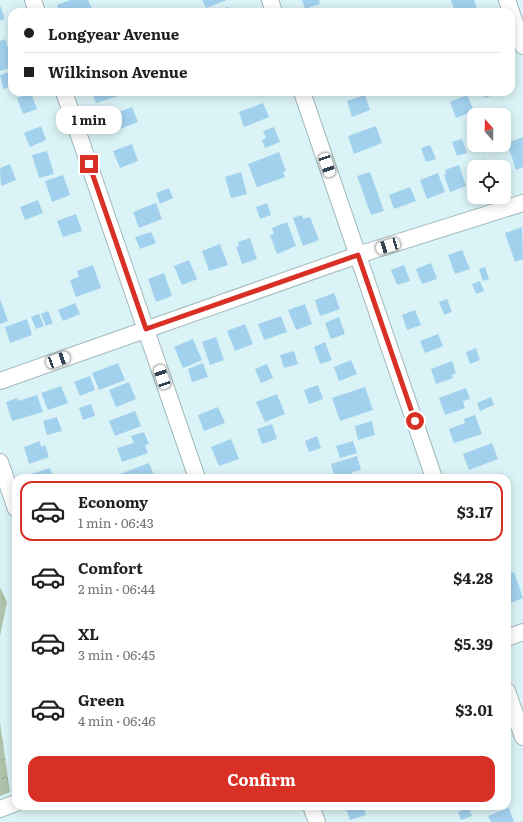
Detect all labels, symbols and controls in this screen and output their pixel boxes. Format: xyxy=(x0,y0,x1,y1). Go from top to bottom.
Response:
text: Longyear Avenue xyxy=(48,22,179,45)
text: Wilkinson Avenue xyxy=(48,60,187,83)
callout: 1 min xyxy=(56,106,122,134)
north arrow xyxy=(467,108,511,152)
map controls xyxy=(467,108,511,204)
text: 1 min xyxy=(72,110,106,129)
car xyxy=(317,152,337,178)
route end xyxy=(80,155,98,173)
button: locate xyxy=(467,160,511,204)
car xyxy=(375,237,401,255)
car xyxy=(45,350,71,370)
car xyxy=(152,364,172,390)
route start xyxy=(406,412,424,430)
text: Economy xyxy=(78,490,148,513)
icon: car xyxy=(30,493,66,529)
text: $3.17 xyxy=(457,500,493,523)
text: 1 min · 06:43 xyxy=(78,513,154,532)
text: Comfort xyxy=(78,556,143,579)
icon: car xyxy=(30,559,66,595)
text: $4.28 xyxy=(453,566,493,589)
text: 2 min · 06:44 xyxy=(78,579,155,598)
text: XL xyxy=(78,622,99,645)
icon: car xyxy=(30,625,66,661)
text: $5.39 xyxy=(454,632,493,655)
text: 3 min · 06:45 xyxy=(78,645,155,664)
text: Green xyxy=(78,688,125,711)
icon: car xyxy=(30,691,66,727)
text: $3.01 xyxy=(455,698,493,721)
text: 4 min · 06:46 xyxy=(78,711,156,730)
button: Confirm xyxy=(28,756,495,802)

